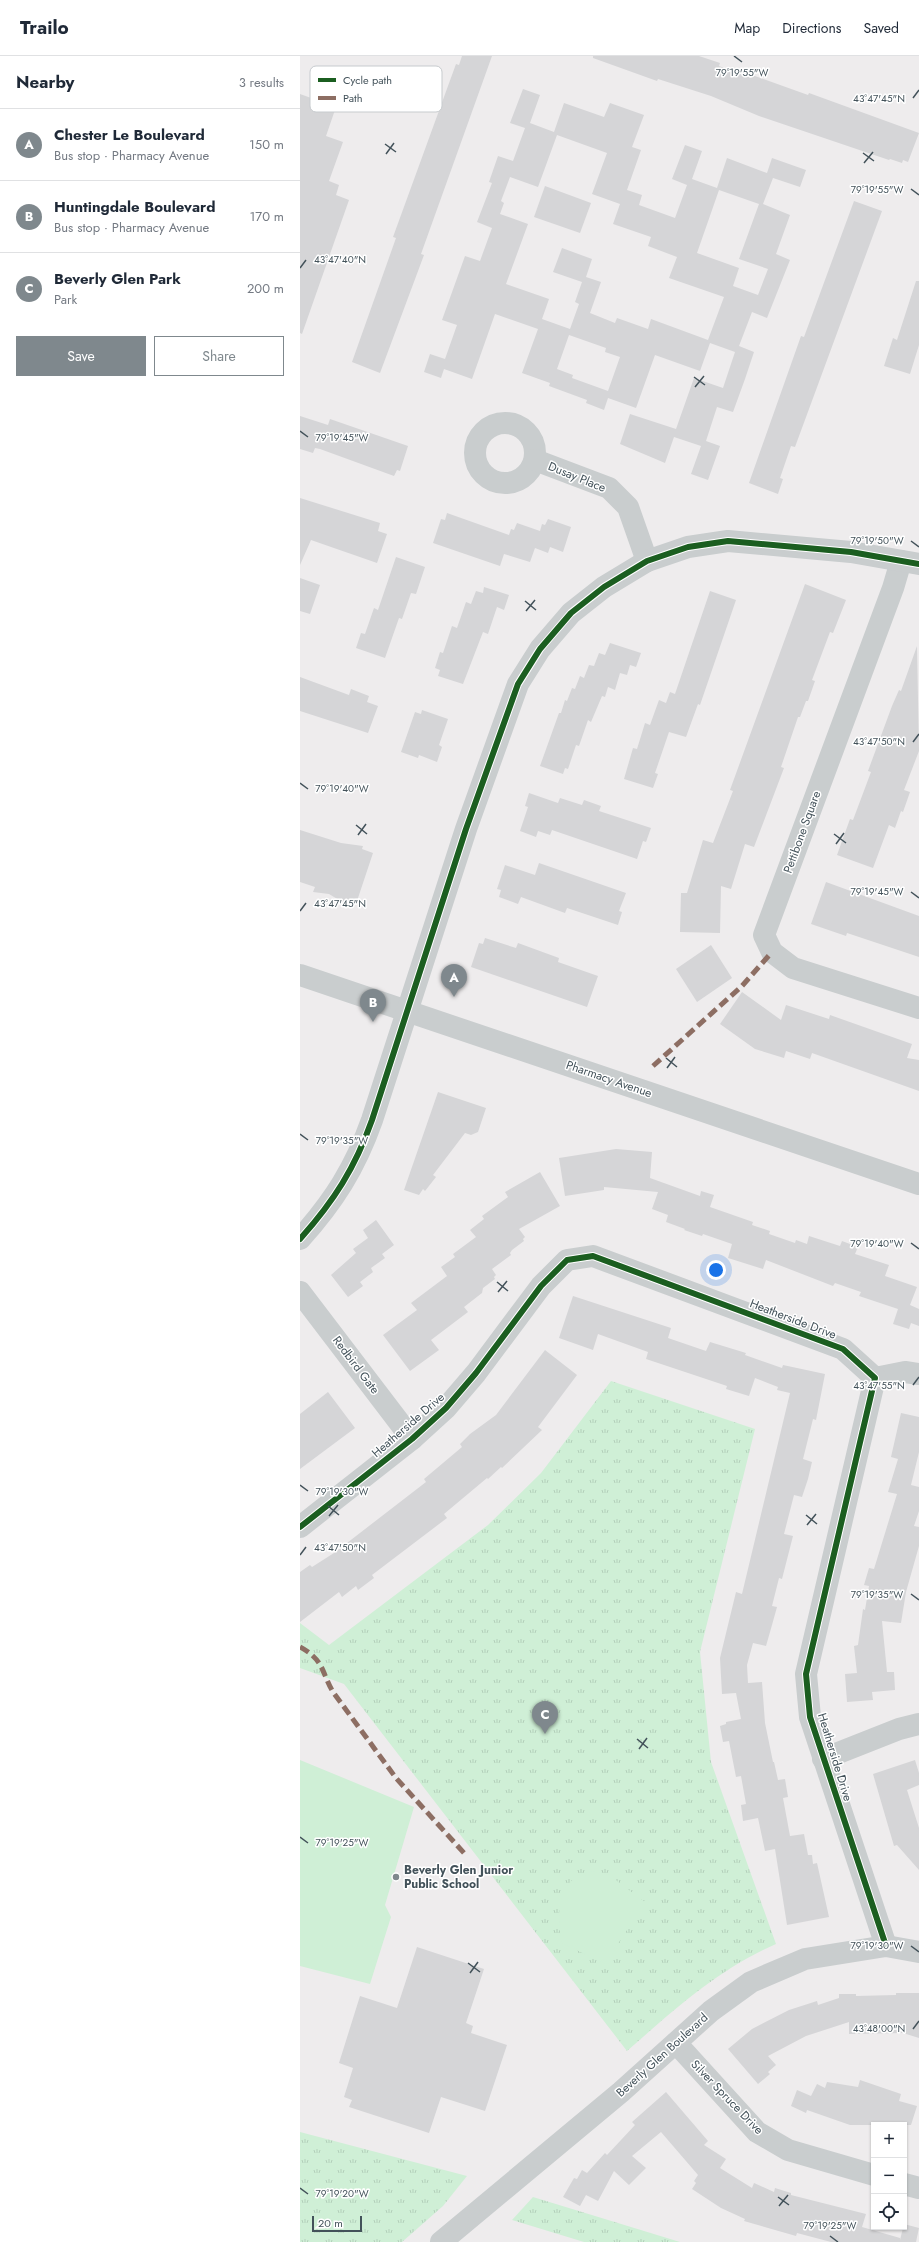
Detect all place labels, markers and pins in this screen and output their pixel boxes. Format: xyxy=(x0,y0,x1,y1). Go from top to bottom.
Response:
pin: A xyxy=(441,964,467,997)
pin: B xyxy=(360,989,386,1022)
pin: C xyxy=(532,1701,558,1734)
place label: Beverly Glen Junior Public School xyxy=(404,1861,513,1893)
marker: Beverly Glen Junior Public School xyxy=(391,1872,401,1882)

